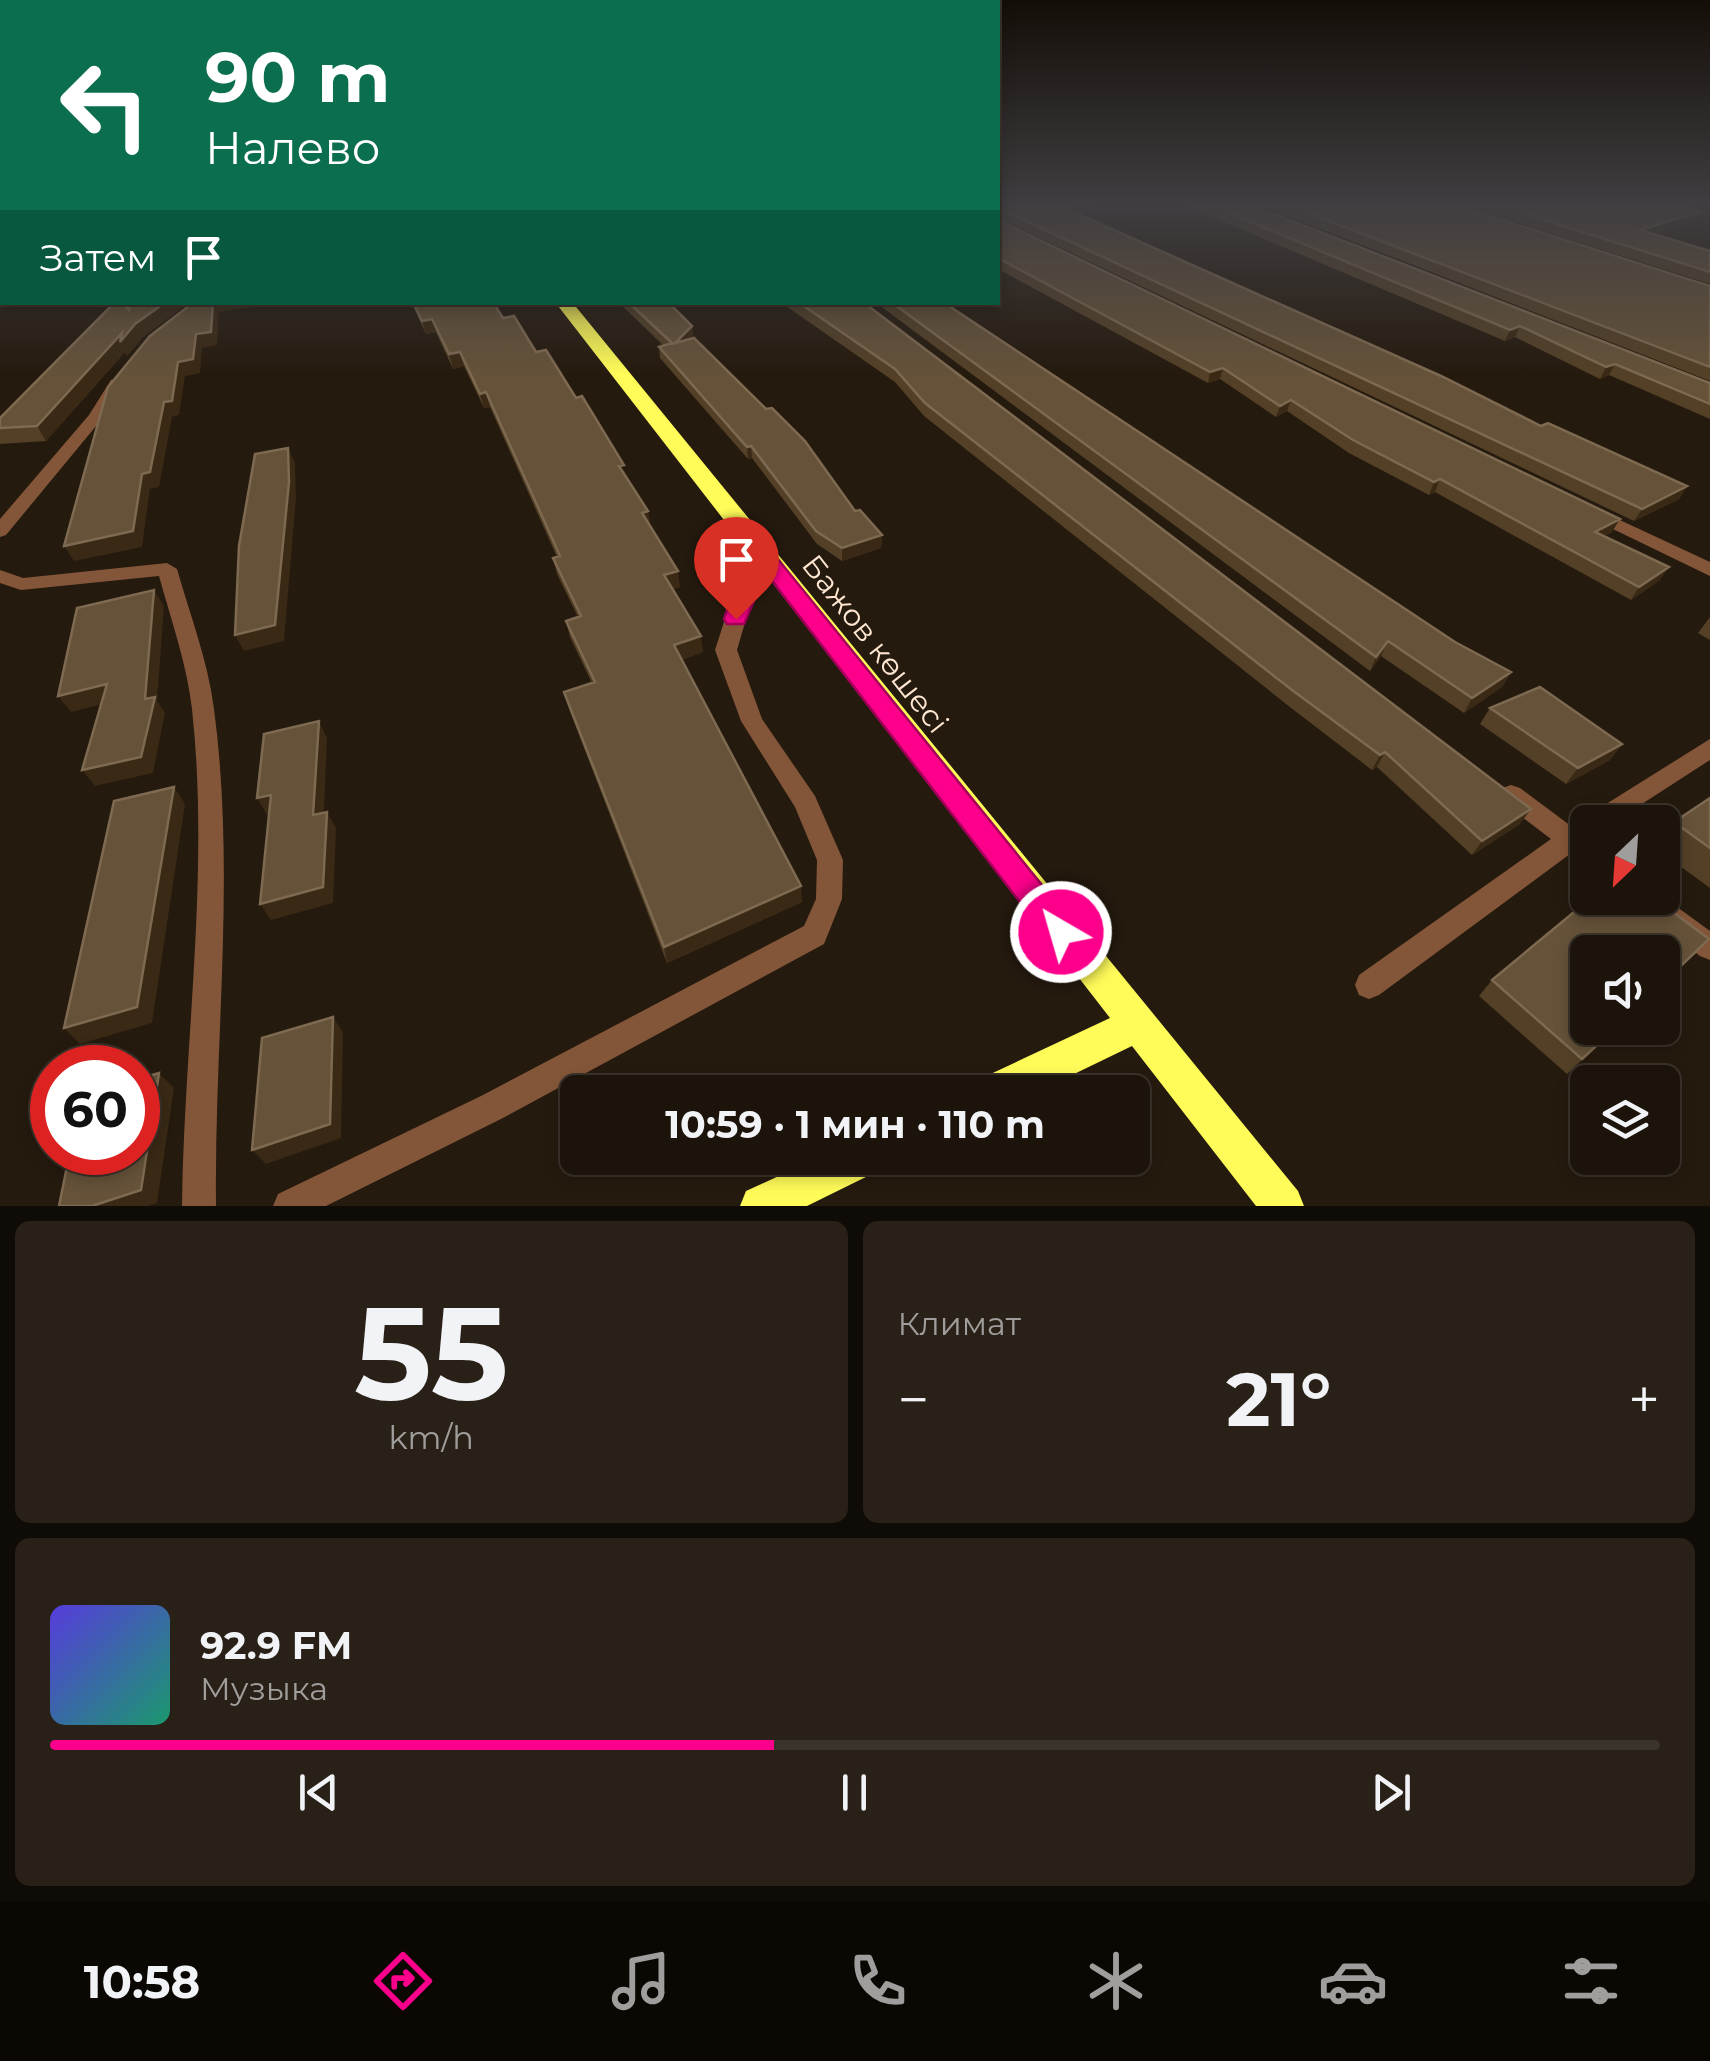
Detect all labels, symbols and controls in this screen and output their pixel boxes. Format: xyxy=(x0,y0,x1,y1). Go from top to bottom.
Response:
text: 90 m xyxy=(205,34,390,120)
icon: left xyxy=(40,40,170,170)
text: Налево xyxy=(205,120,380,175)
icon: arrive xyxy=(176,230,231,285)
text: Затем xyxy=(40,234,156,281)
pin xyxy=(694,517,779,620)
icon: arrive xyxy=(709,532,764,587)
street label: Бажов көшесі xyxy=(794,547,957,740)
north arrow xyxy=(1570,805,1680,915)
map controls xyxy=(1570,805,1680,1175)
position arrow xyxy=(1009,880,1113,984)
button: sound xyxy=(1570,935,1680,1045)
speed limit sign: 60 xyxy=(30,1045,160,1175)
button: layers xyxy=(1570,1065,1680,1175)
text: 10:59 · 1 мин · 110 m xyxy=(665,1101,1045,1148)
text: 55 xyxy=(354,1273,508,1432)
text: Климат xyxy=(898,1304,1021,1343)
text: 21° xyxy=(1226,1353,1331,1445)
text: − xyxy=(898,1366,929,1433)
text: + xyxy=(1628,1366,1660,1433)
text: km/h xyxy=(389,1418,474,1457)
text: 92.9 FM xyxy=(200,1622,352,1669)
text: Музыка xyxy=(200,1669,328,1708)
icon: previous xyxy=(291,1765,346,1820)
icon: pause xyxy=(827,1765,882,1820)
icon: next xyxy=(1364,1765,1419,1820)
icon: directions xyxy=(368,1946,438,2016)
icon: music xyxy=(606,1946,676,2016)
icon: phone xyxy=(843,1946,913,2016)
icon: climate xyxy=(1081,1946,1151,2016)
icon: car xyxy=(1318,1946,1388,2016)
icon: filters xyxy=(1556,1946,1626,2016)
text: 10:58 xyxy=(84,1954,200,2009)

